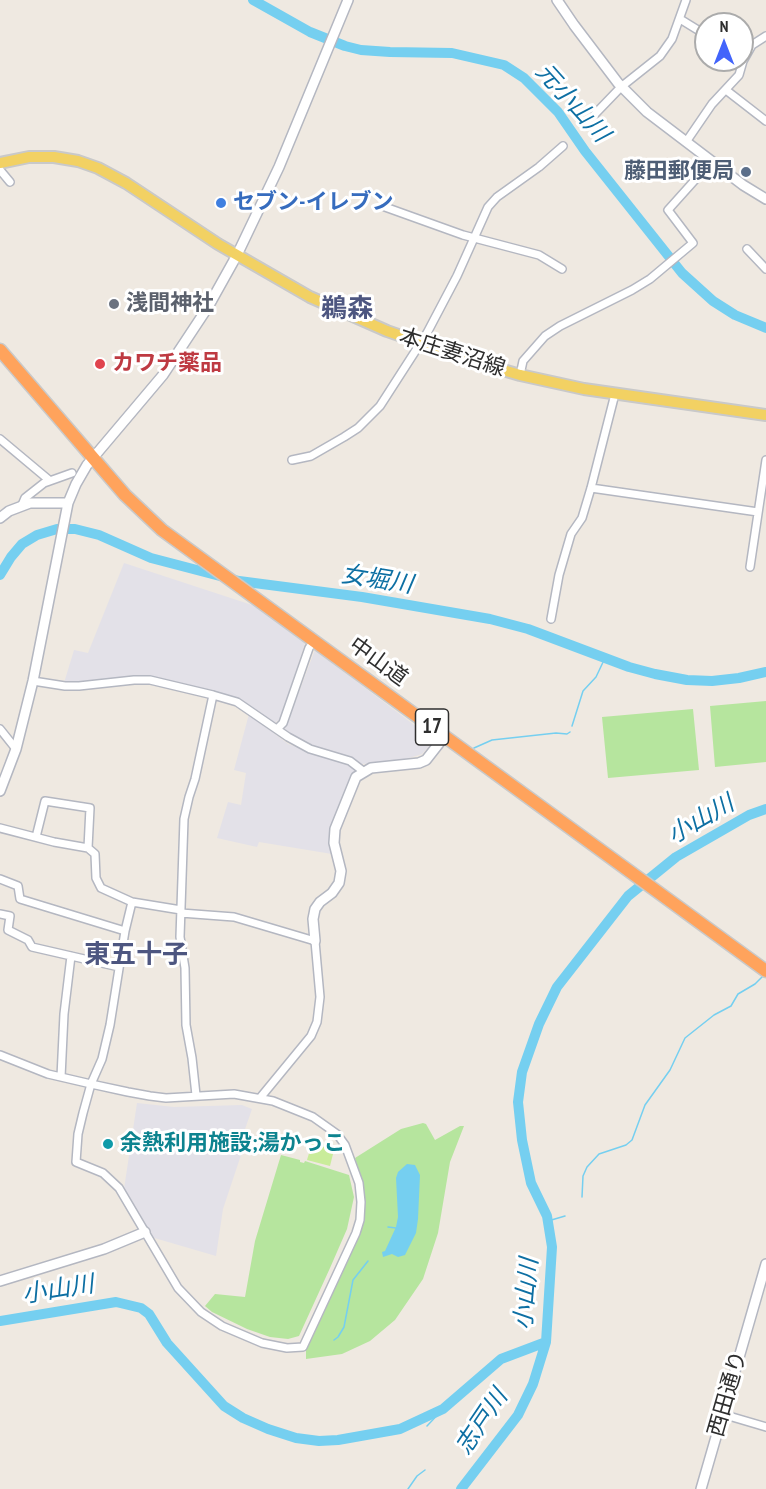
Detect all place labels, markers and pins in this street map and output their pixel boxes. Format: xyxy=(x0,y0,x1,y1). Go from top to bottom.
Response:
place label: 藤田郵便局 xyxy=(624,159,734,185)
marker: 藤田郵便局 xyxy=(739,165,753,179)
place label: セブン-イレブン xyxy=(233,190,394,216)
marker: セブン-イレブン xyxy=(214,196,228,210)
place label: 浅間神社 xyxy=(126,291,214,317)
marker: 浅間神社 xyxy=(107,297,121,311)
place label: カワチ薬品 xyxy=(112,351,222,377)
marker: カワチ薬品 xyxy=(93,357,107,371)
place label: 余熱利用施設;湯かっこ xyxy=(120,1131,346,1157)
marker: 余熱利用施設;湯かっこ xyxy=(101,1137,115,1151)

